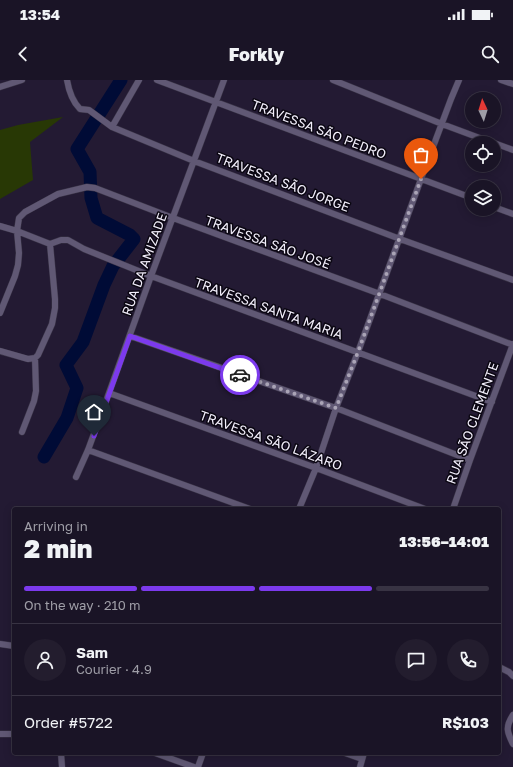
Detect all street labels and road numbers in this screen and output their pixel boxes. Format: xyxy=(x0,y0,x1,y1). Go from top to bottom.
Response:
street label: TRAVESSA SÃO PEDRO xyxy=(249,96,389,162)
street label: TRAVESSA SÃO JORGE xyxy=(214,149,352,215)
street label: RUA DA AMIZADE xyxy=(118,210,170,318)
street label: TRAVESSA SÃO JOSÉ xyxy=(203,212,333,272)
street label: TRAVESSA SANTA MARIA xyxy=(193,274,346,342)
street label: RUA SÃO CLEMENTE xyxy=(443,360,502,486)
street label: TRAVESSA SÃO LÁZARO xyxy=(198,407,344,473)

